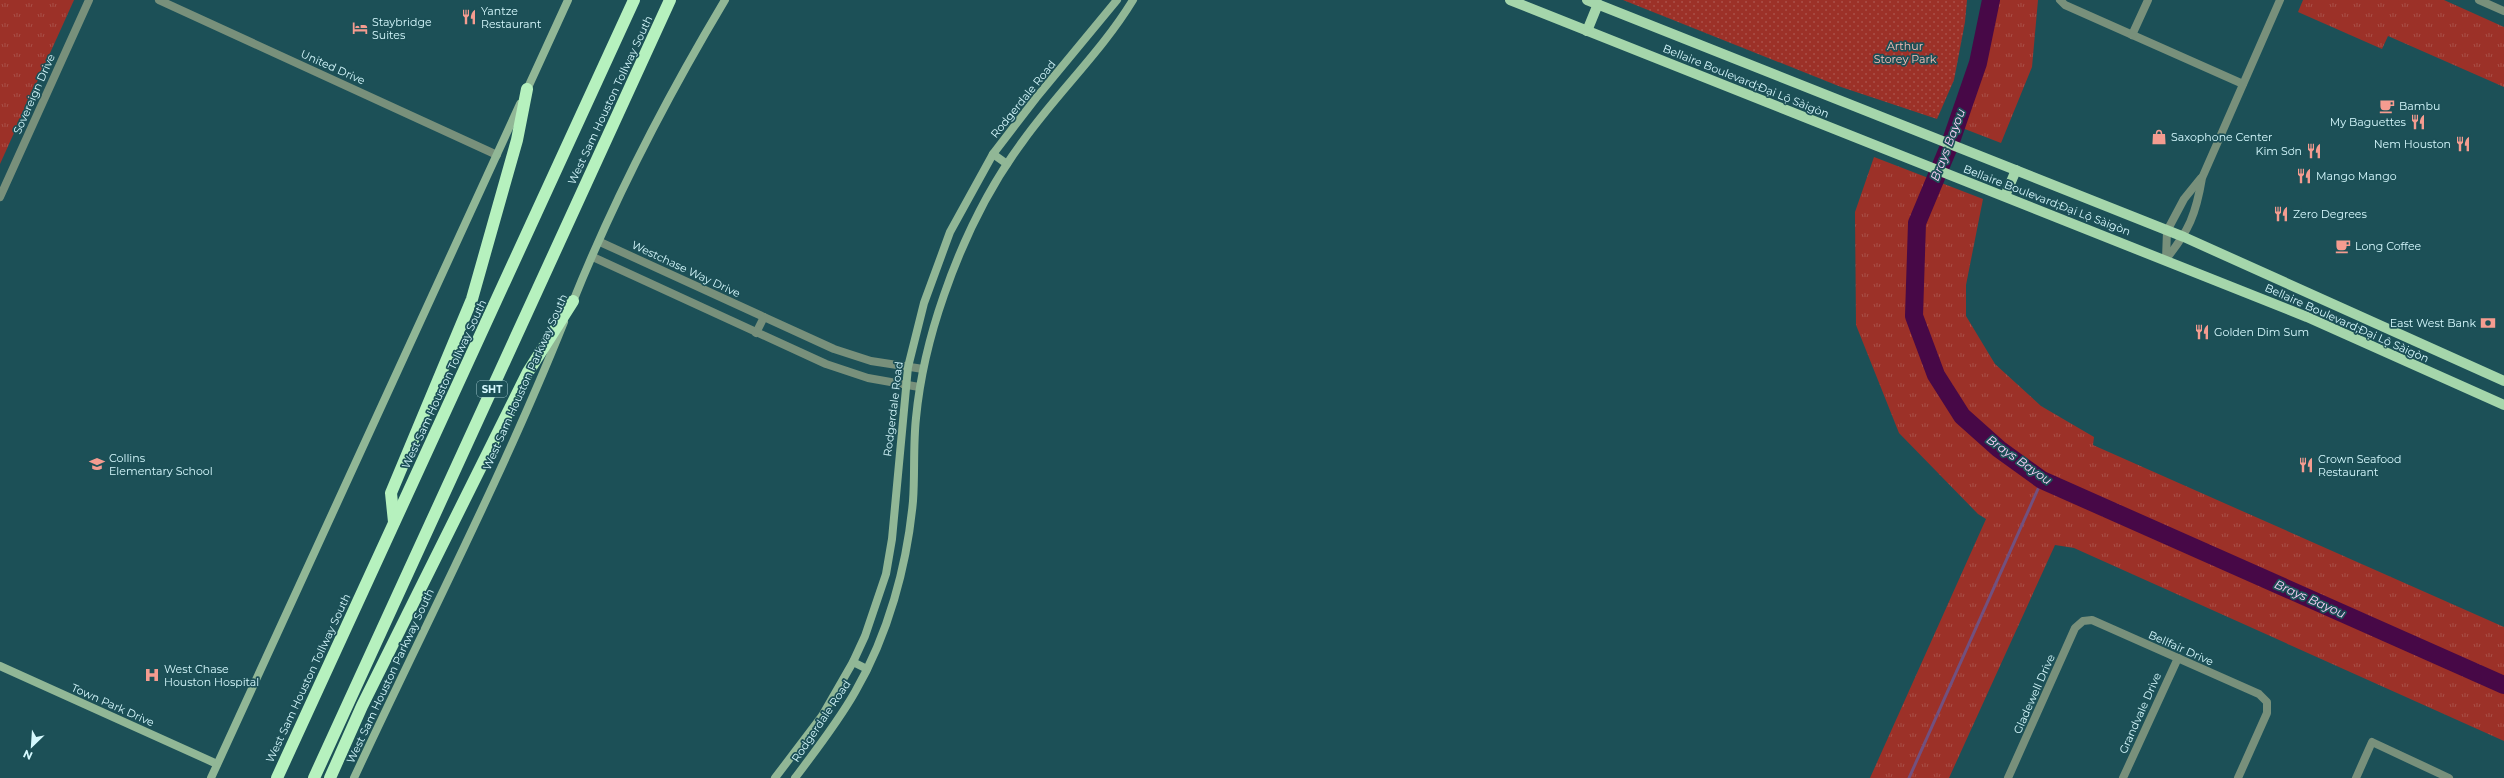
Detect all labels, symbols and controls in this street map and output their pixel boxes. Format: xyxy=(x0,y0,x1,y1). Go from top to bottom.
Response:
place label: Yantze Restaurant xyxy=(481,4,542,31)
restaurant icon: Yantze Restaurant xyxy=(460,8,478,26)
street label: West Sam Houston Tollway South xyxy=(565,13,655,187)
place label: Staybridge Suites xyxy=(372,15,432,42)
hotel icon: Staybridge Suites xyxy=(351,19,369,37)
park label: Arthur Storey Park xyxy=(1874,39,1937,66)
street label: Bellaire Boulevard;Đại Lộ Sàigòn xyxy=(1661,41,1831,121)
street label: United Drive xyxy=(299,47,368,88)
street label: Sovereign Drive xyxy=(10,51,58,136)
street label: Rodgerdale Road xyxy=(987,57,1059,141)
cafe icon: Bambu xyxy=(2378,97,2396,115)
place label: Bambu xyxy=(2399,99,2440,113)
water label: Brays Bayou xyxy=(1927,107,1968,183)
restaurant icon: My Baguettes xyxy=(2409,113,2427,131)
place label: My Baguettes xyxy=(2330,115,2407,129)
shop icon: Saxophone Center xyxy=(2150,128,2168,146)
place label: Saxophone Center xyxy=(2171,130,2273,144)
restaurant icon: Nem Houston xyxy=(2454,135,2472,153)
place label: Nem Houston xyxy=(2374,137,2451,151)
restaurant icon: Kim Sơn xyxy=(2305,142,2323,160)
place label: Kim Sơn xyxy=(2256,144,2302,158)
street label: Bellaire Boulevard;Đại Lộ Sàigòn xyxy=(1961,162,2133,238)
restaurant icon: Mango Mango xyxy=(2295,167,2313,185)
place label: Mango Mango xyxy=(2316,169,2397,183)
restaurant icon: Zero Degrees xyxy=(2272,205,2290,223)
place label: Zero Degrees xyxy=(2293,207,2368,221)
cafe icon: Long Coffee xyxy=(2334,237,2352,255)
street label: Westchase Way Drive xyxy=(629,238,743,301)
place label: Long Coffee xyxy=(2355,239,2422,253)
street label: Bellaire Boulevard;Đại Lộ Sàigòn xyxy=(2263,280,2431,366)
street label: West Sam Houston Parkway South xyxy=(480,292,570,472)
street label: West Sam Houston Tollway South xyxy=(399,297,489,471)
bank icon: East West Bank xyxy=(2479,314,2497,332)
place label: East West Bank xyxy=(2390,316,2476,330)
restaurant icon: Golden Dim Sum xyxy=(2193,323,2211,341)
place label: Golden Dim Sum xyxy=(2214,325,2309,339)
street label: Rodgerdale Road xyxy=(880,361,906,457)
road number: SHT xyxy=(477,381,507,397)
water label: Brays Bayou xyxy=(1984,432,2055,488)
place label: Collins Elementary School xyxy=(109,451,213,478)
place label: Crown Seafood Restaurant xyxy=(2318,452,2401,479)
school or university icon: Collins Elementary School xyxy=(88,455,106,473)
restaurant icon: Crown Seafood Restaurant xyxy=(2297,456,2315,474)
water label: Brays Bayou xyxy=(2272,576,2348,621)
street label: West Sam Houston Parkway South xyxy=(343,586,437,766)
street label: West Sam Houston Tollway South xyxy=(263,591,353,765)
street label: Bellfair Drive xyxy=(2146,627,2216,669)
street label: Gladewell Drive xyxy=(2010,652,2058,736)
place label: West Chase Houston Hospital xyxy=(164,662,259,689)
hospital icon: West Chase Houston Hospital xyxy=(143,666,161,684)
street label: Grandvale Drive xyxy=(2116,670,2164,756)
street label: Rodgerdale Road xyxy=(788,677,854,765)
street label: Town Park Drive xyxy=(69,680,157,730)
north arrow xyxy=(12,726,52,766)
text: N xyxy=(21,747,35,763)

